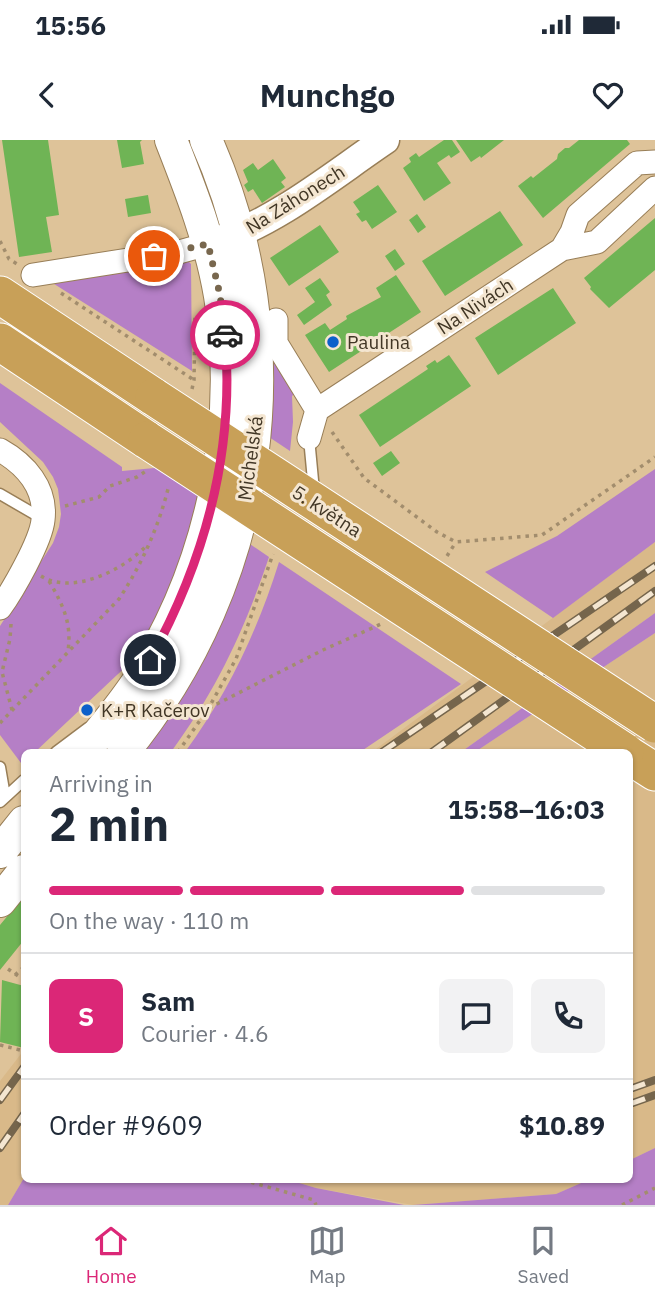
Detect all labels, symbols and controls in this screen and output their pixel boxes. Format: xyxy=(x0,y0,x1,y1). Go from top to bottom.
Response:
text: 15:56 xyxy=(35,8,106,42)
text: Munchgo xyxy=(260,74,395,116)
icon: back xyxy=(28,76,66,114)
icon: heart xyxy=(589,76,627,114)
street label: Na Záhonech xyxy=(241,159,349,239)
pin xyxy=(124,226,184,286)
icon: bag xyxy=(135,237,173,275)
street label: Na Nivách xyxy=(432,273,518,339)
courier xyxy=(190,300,260,370)
icon: car xyxy=(206,316,244,354)
place label: Paulina xyxy=(347,330,410,354)
marker: Paulina xyxy=(325,334,341,350)
street label: Michelská xyxy=(232,414,268,502)
street label: 5. května xyxy=(288,480,366,542)
pin xyxy=(120,630,180,690)
icon: home xyxy=(131,641,169,679)
place label: K+R Kačerov xyxy=(101,698,210,722)
marker: K+R Kačerov xyxy=(79,702,95,718)
text: Arriving in xyxy=(49,768,153,798)
text: 15:58–16:03 xyxy=(448,792,605,826)
text: 2 min xyxy=(49,794,169,854)
text: On the way · 110 m xyxy=(49,905,249,935)
button: chat xyxy=(439,979,513,1053)
button: phone xyxy=(531,979,605,1053)
text: Sam xyxy=(141,984,195,1018)
text: S xyxy=(78,999,94,1033)
text: Courier · 4.6 xyxy=(141,1018,269,1048)
text: Order #9609 xyxy=(49,1108,203,1142)
text: $10.89 xyxy=(519,1108,605,1142)
tab: Home xyxy=(86,1222,137,1288)
tab: Map xyxy=(308,1222,346,1288)
tab: Saved xyxy=(518,1222,569,1288)

